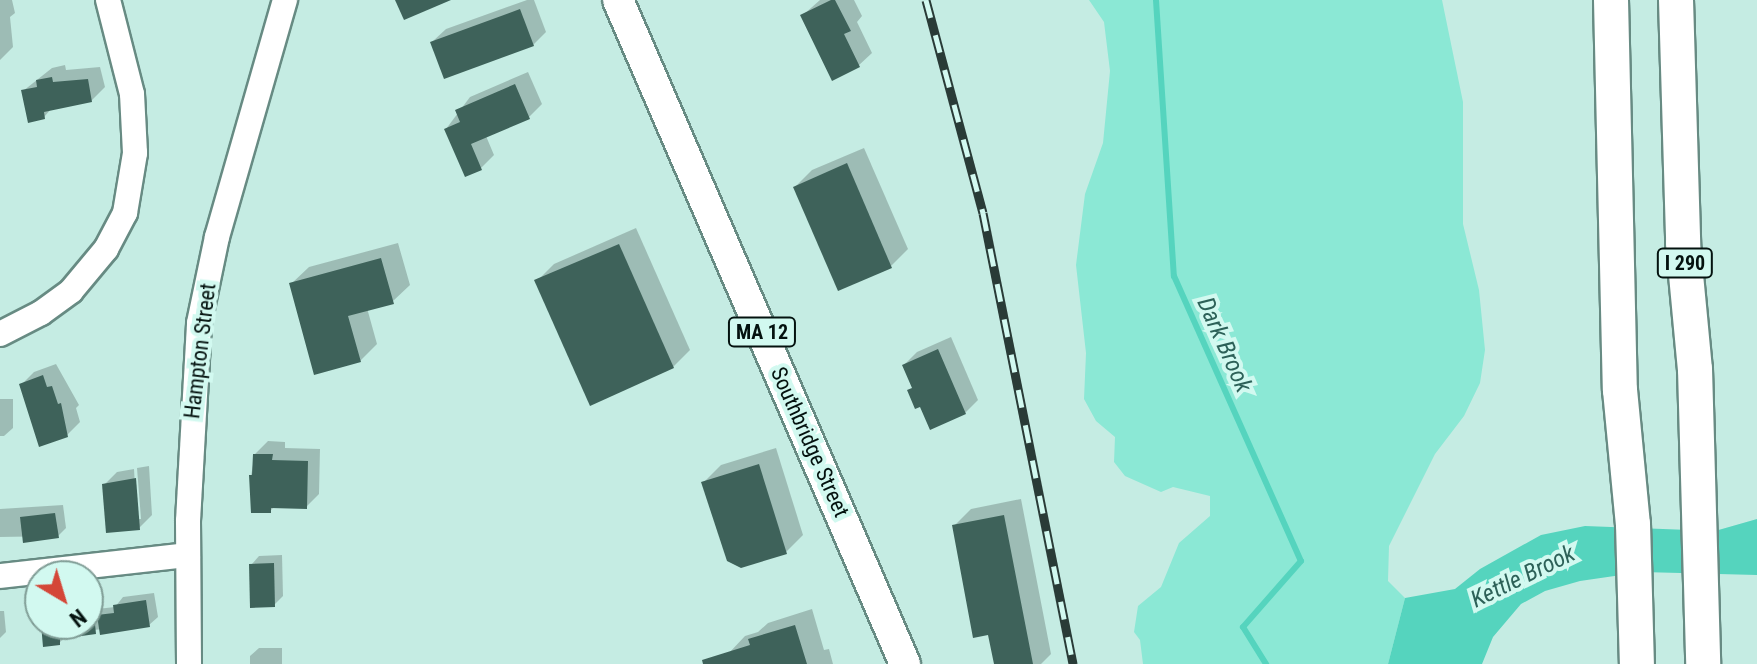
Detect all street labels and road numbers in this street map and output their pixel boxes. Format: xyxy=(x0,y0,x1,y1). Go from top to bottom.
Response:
road number: I 290 xyxy=(1655,247,1715,279)
street label: Hampton Street xyxy=(179,282,221,420)
road number: MA 12 xyxy=(726,316,798,348)
street label: Southbridge Street xyxy=(765,363,855,521)

